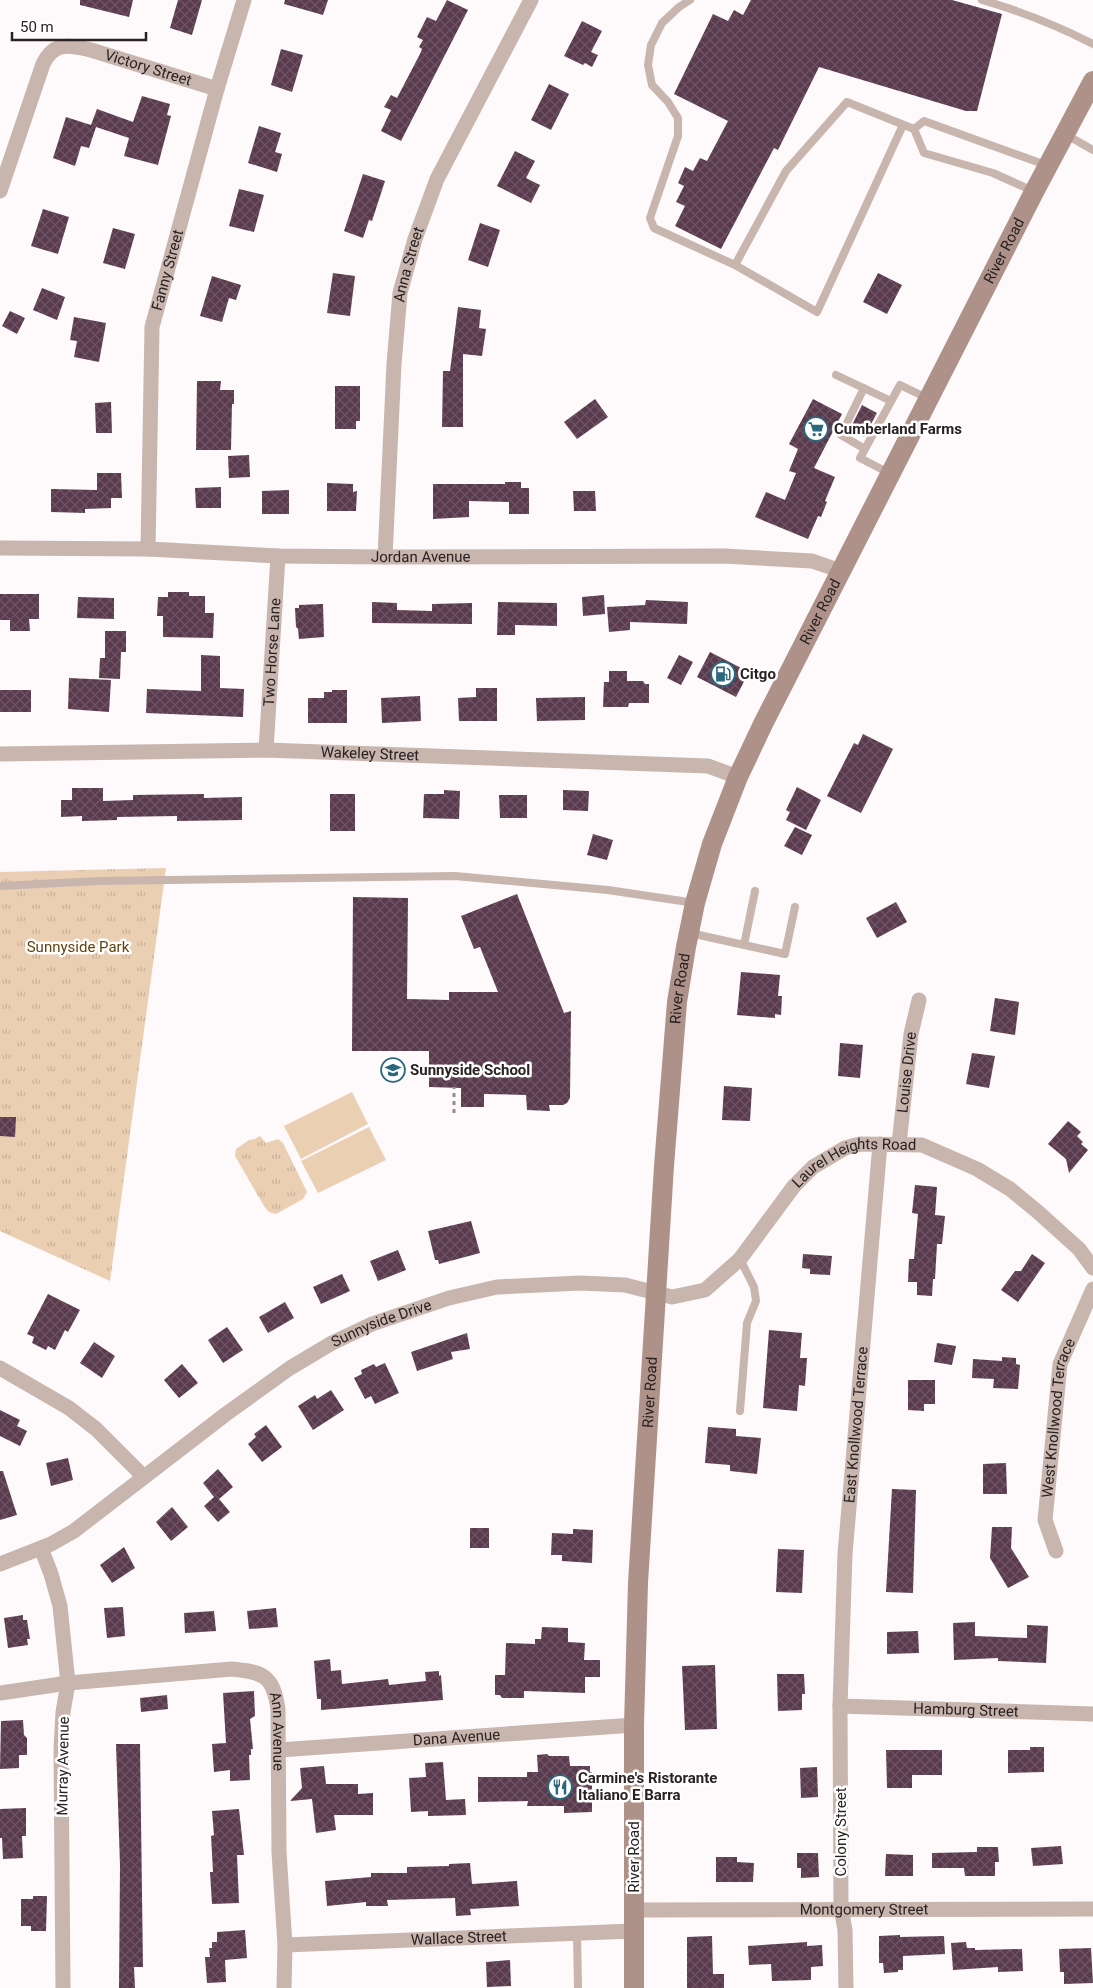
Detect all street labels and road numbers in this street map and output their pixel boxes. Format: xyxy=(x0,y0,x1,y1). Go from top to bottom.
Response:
street label: Victory Street xyxy=(102,46,194,90)
street label: River Road xyxy=(980,215,1028,287)
street label: Anna Street xyxy=(390,224,428,303)
street label: Fanny Street xyxy=(148,227,187,313)
street label: Jordan Avenue xyxy=(371,548,471,566)
street label: River Road xyxy=(796,576,844,647)
street label: Two Horse Lane xyxy=(260,597,284,707)
street label: Wakeley Street xyxy=(320,743,420,765)
street label: River Road xyxy=(666,952,694,1025)
street label: Louise Drive xyxy=(893,1031,920,1114)
street label: Laurel Heights Road xyxy=(788,1135,916,1192)
street label: Sunnyside Drive xyxy=(328,1296,434,1351)
street label: West Knollwood Terrace xyxy=(1038,1336,1079,1499)
street label: East Knollwood Terrace xyxy=(840,1346,872,1504)
street label: River Road xyxy=(639,1356,661,1429)
street label: Ann Avenue xyxy=(266,1690,287,1771)
street label: Hamburg Street xyxy=(913,1699,1019,1721)
street label: Murray Avenue xyxy=(53,1716,73,1816)
street label: Dana Avenue xyxy=(412,1725,501,1750)
street label: Colony Street xyxy=(832,1787,850,1877)
street label: River Road xyxy=(625,1821,643,1893)
street label: Montgomery Street xyxy=(800,1900,928,1919)
street label: Wallace Street xyxy=(411,1927,507,1949)

